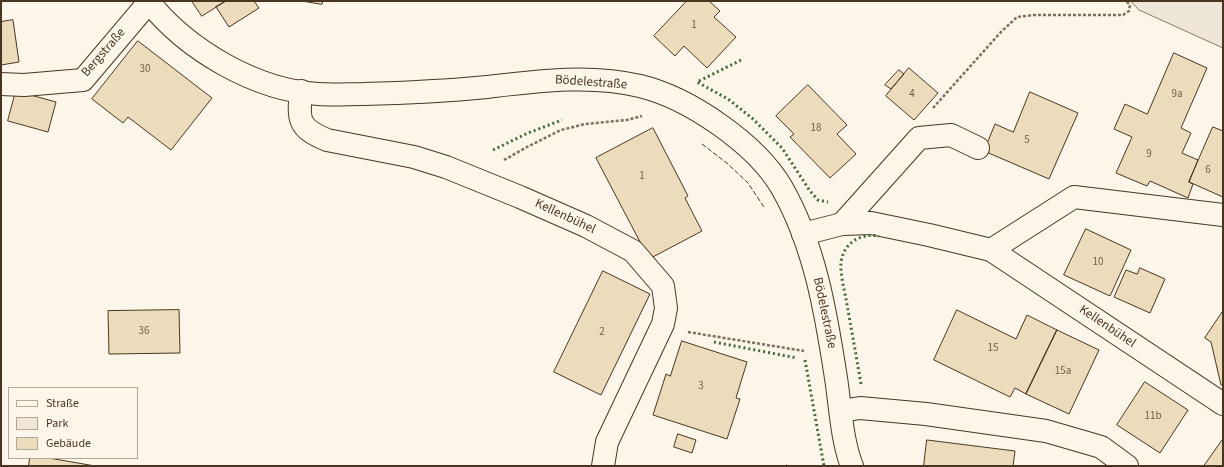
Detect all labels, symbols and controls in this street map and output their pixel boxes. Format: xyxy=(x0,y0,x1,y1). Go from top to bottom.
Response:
house number: 1 xyxy=(691,19,697,33)
street label: Bergstraße xyxy=(79,26,129,80)
house number: 30 xyxy=(140,63,150,77)
street label: Bödelestraße xyxy=(554,73,628,93)
house number: 4 xyxy=(909,88,915,102)
house number: 9a xyxy=(1171,88,1183,102)
house number: 18 xyxy=(811,122,821,136)
house number: 5 xyxy=(1024,134,1030,148)
house number: 9 xyxy=(1146,148,1152,162)
house number: 6 xyxy=(1205,164,1211,178)
house number: 1 xyxy=(639,170,645,184)
street label: Kellenbühel xyxy=(532,196,598,238)
house number: 10 xyxy=(1093,256,1103,270)
street label: Bödelestraße xyxy=(809,276,839,350)
street label: Kellenbühel xyxy=(1076,302,1138,352)
house number: 36 xyxy=(139,325,149,339)
house number: 2 xyxy=(599,326,605,340)
house number: 15 xyxy=(988,342,998,356)
house number: 15a xyxy=(1055,365,1071,379)
house number: 3 xyxy=(698,380,704,394)
legend xyxy=(8,387,138,459)
text: Straße xyxy=(46,395,79,412)
house number: 11b xyxy=(1144,410,1162,424)
text: Park xyxy=(46,415,68,432)
text: Gebäude xyxy=(46,435,91,452)

